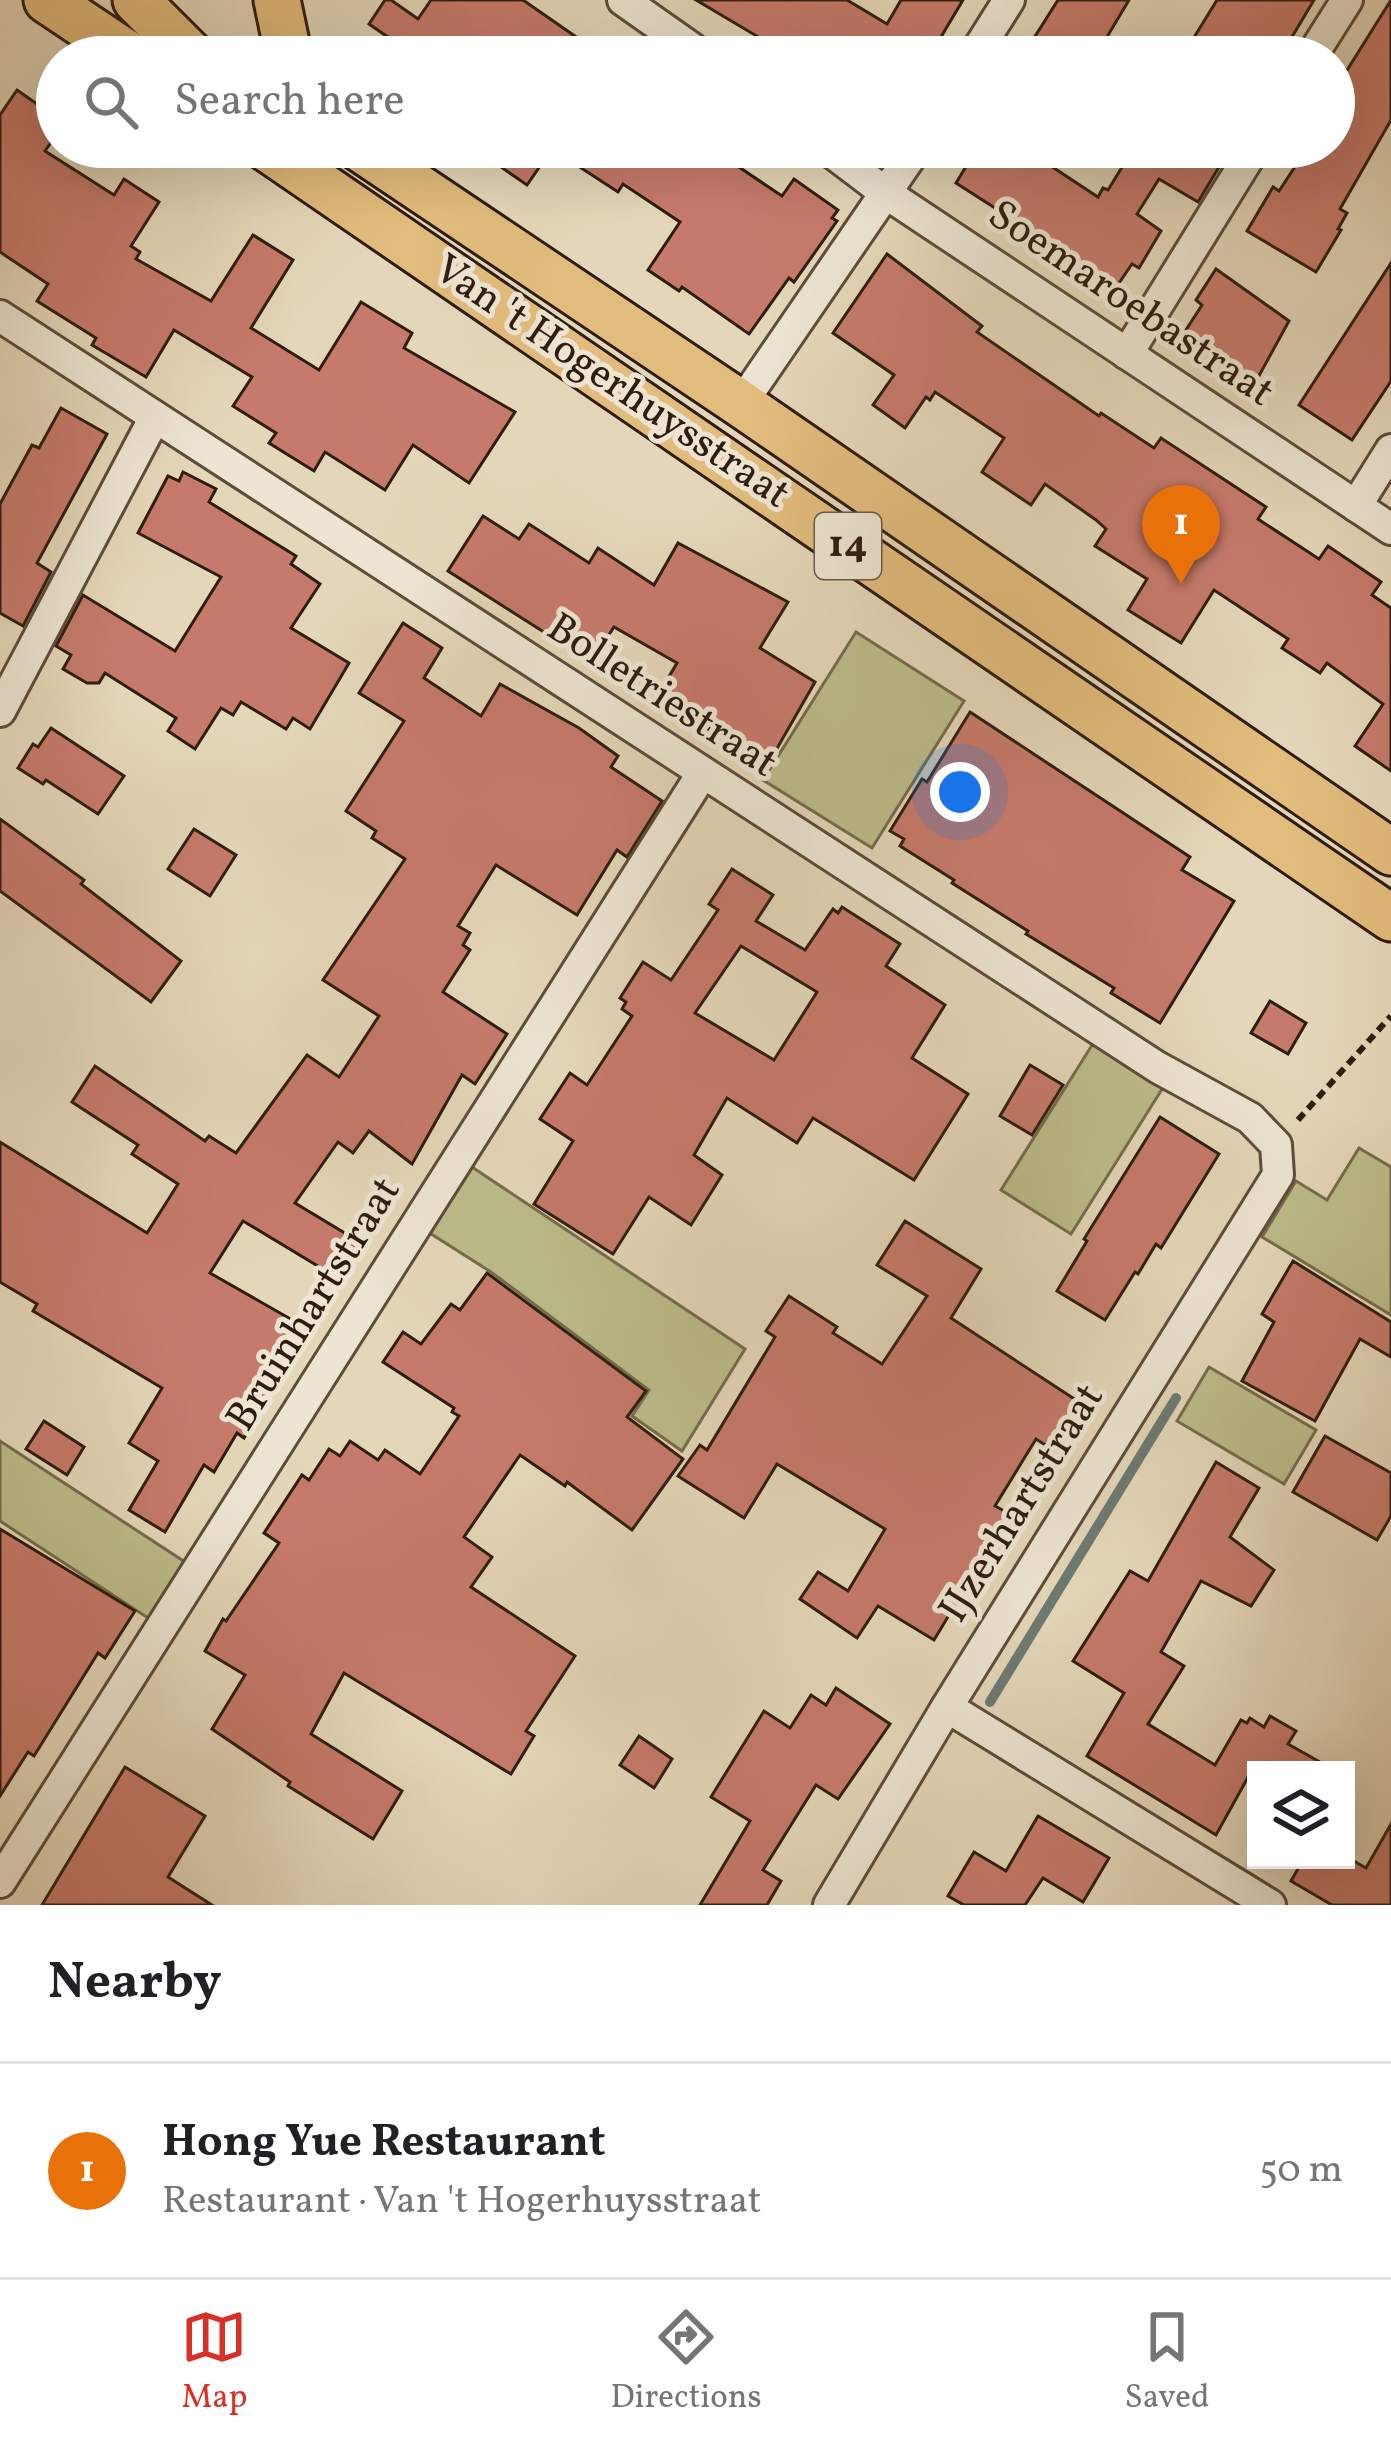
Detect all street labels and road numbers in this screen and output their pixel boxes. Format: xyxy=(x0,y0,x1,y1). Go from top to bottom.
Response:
street label: Soemaroebastraat xyxy=(975,187,1285,423)
street label: Van 't Hogerhuysstraat xyxy=(421,242,801,524)
road number: 14 xyxy=(815,513,881,579)
street label: Bolletriestraat xyxy=(534,600,788,794)
street label: Bruinhartstraat xyxy=(213,1167,417,1443)
street label: IJzerhartstraat xyxy=(926,1373,1120,1635)

